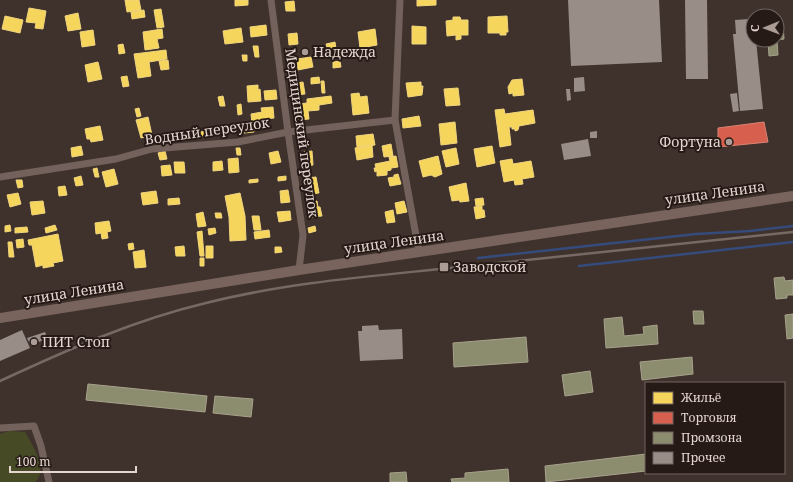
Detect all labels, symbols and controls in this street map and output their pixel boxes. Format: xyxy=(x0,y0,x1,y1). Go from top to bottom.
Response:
north arrow xyxy=(745,8,785,48)
text: С xyxy=(747,24,762,32)
place label: Надежда xyxy=(313,42,376,61)
street label: Медицинский переулок xyxy=(281,47,324,220)
marker: Надежда xyxy=(300,47,310,57)
street label: Водный переулок xyxy=(143,112,271,149)
place label: Фортуна xyxy=(659,132,721,151)
marker: Фортуна xyxy=(724,137,734,147)
street label: улица Ленина xyxy=(664,176,766,209)
street label: улица Ленина xyxy=(343,225,445,258)
place label: Заводской xyxy=(453,257,527,276)
marker: Заводской xyxy=(438,261,450,273)
street label: улица Ленина xyxy=(23,274,125,309)
place label: ПИТ Стоп xyxy=(42,332,110,351)
marker: ПИТ Стоп xyxy=(29,337,39,347)
legend xyxy=(645,382,785,474)
text: Жильё xyxy=(680,389,721,406)
text: Торговля xyxy=(681,409,737,426)
text: Промзона xyxy=(681,429,743,446)
scale bar xyxy=(10,448,136,474)
text: Прочее xyxy=(681,449,725,466)
text: 100 m xyxy=(16,453,51,470)

